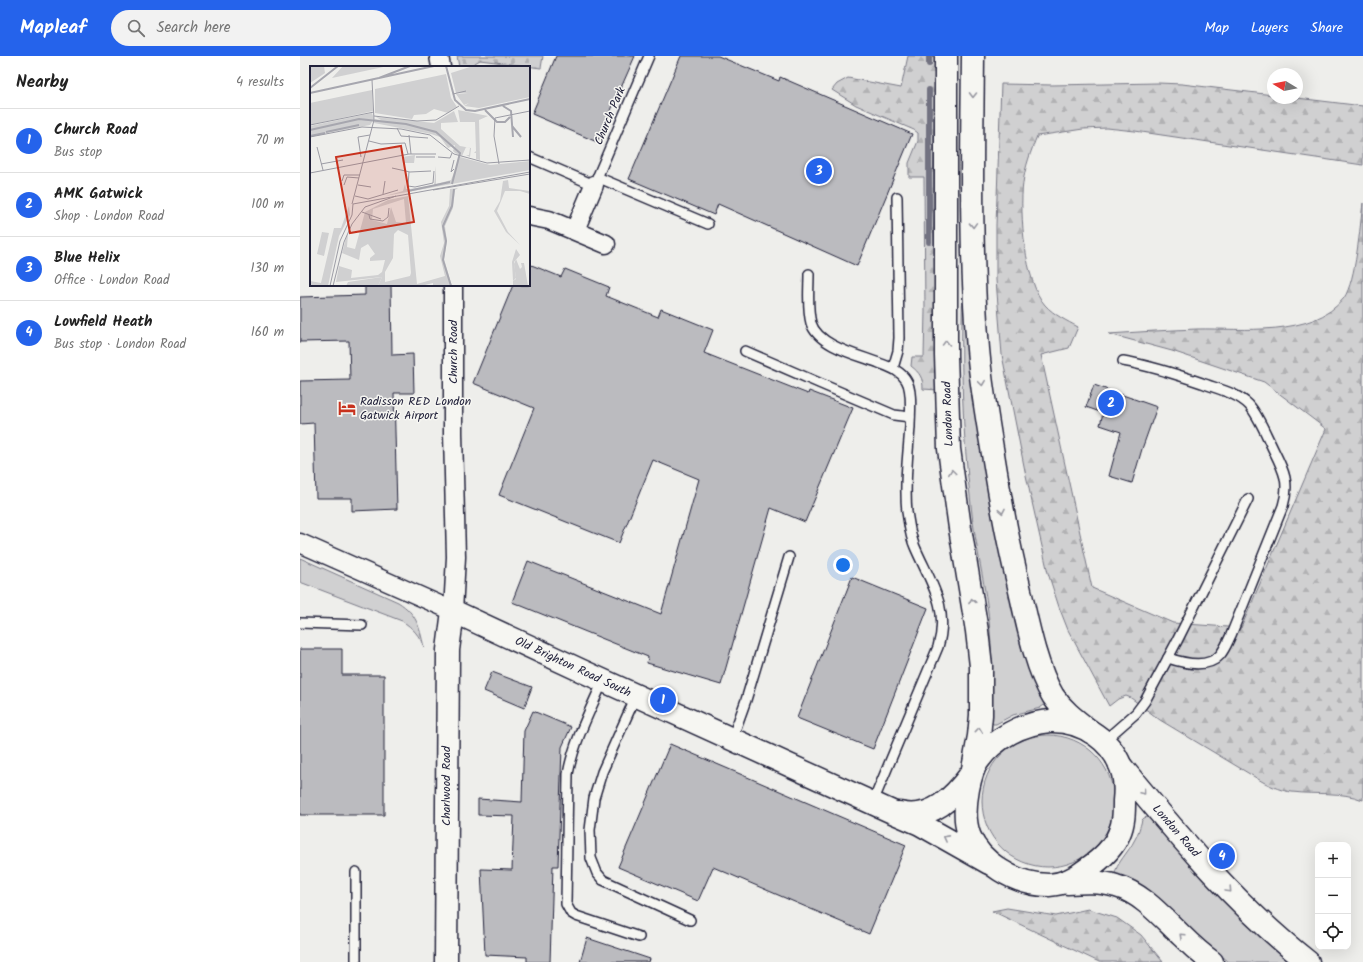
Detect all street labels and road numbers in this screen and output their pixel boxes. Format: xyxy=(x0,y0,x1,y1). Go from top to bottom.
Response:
street label: Church Park xyxy=(589,84,631,148)
street label: Church Road xyxy=(444,319,463,384)
street label: London Road xyxy=(937,380,959,447)
street label: Old Brighton Road South xyxy=(512,632,634,702)
street label: Charlwood Road xyxy=(437,745,456,826)
street label: London Road xyxy=(1147,800,1205,863)

